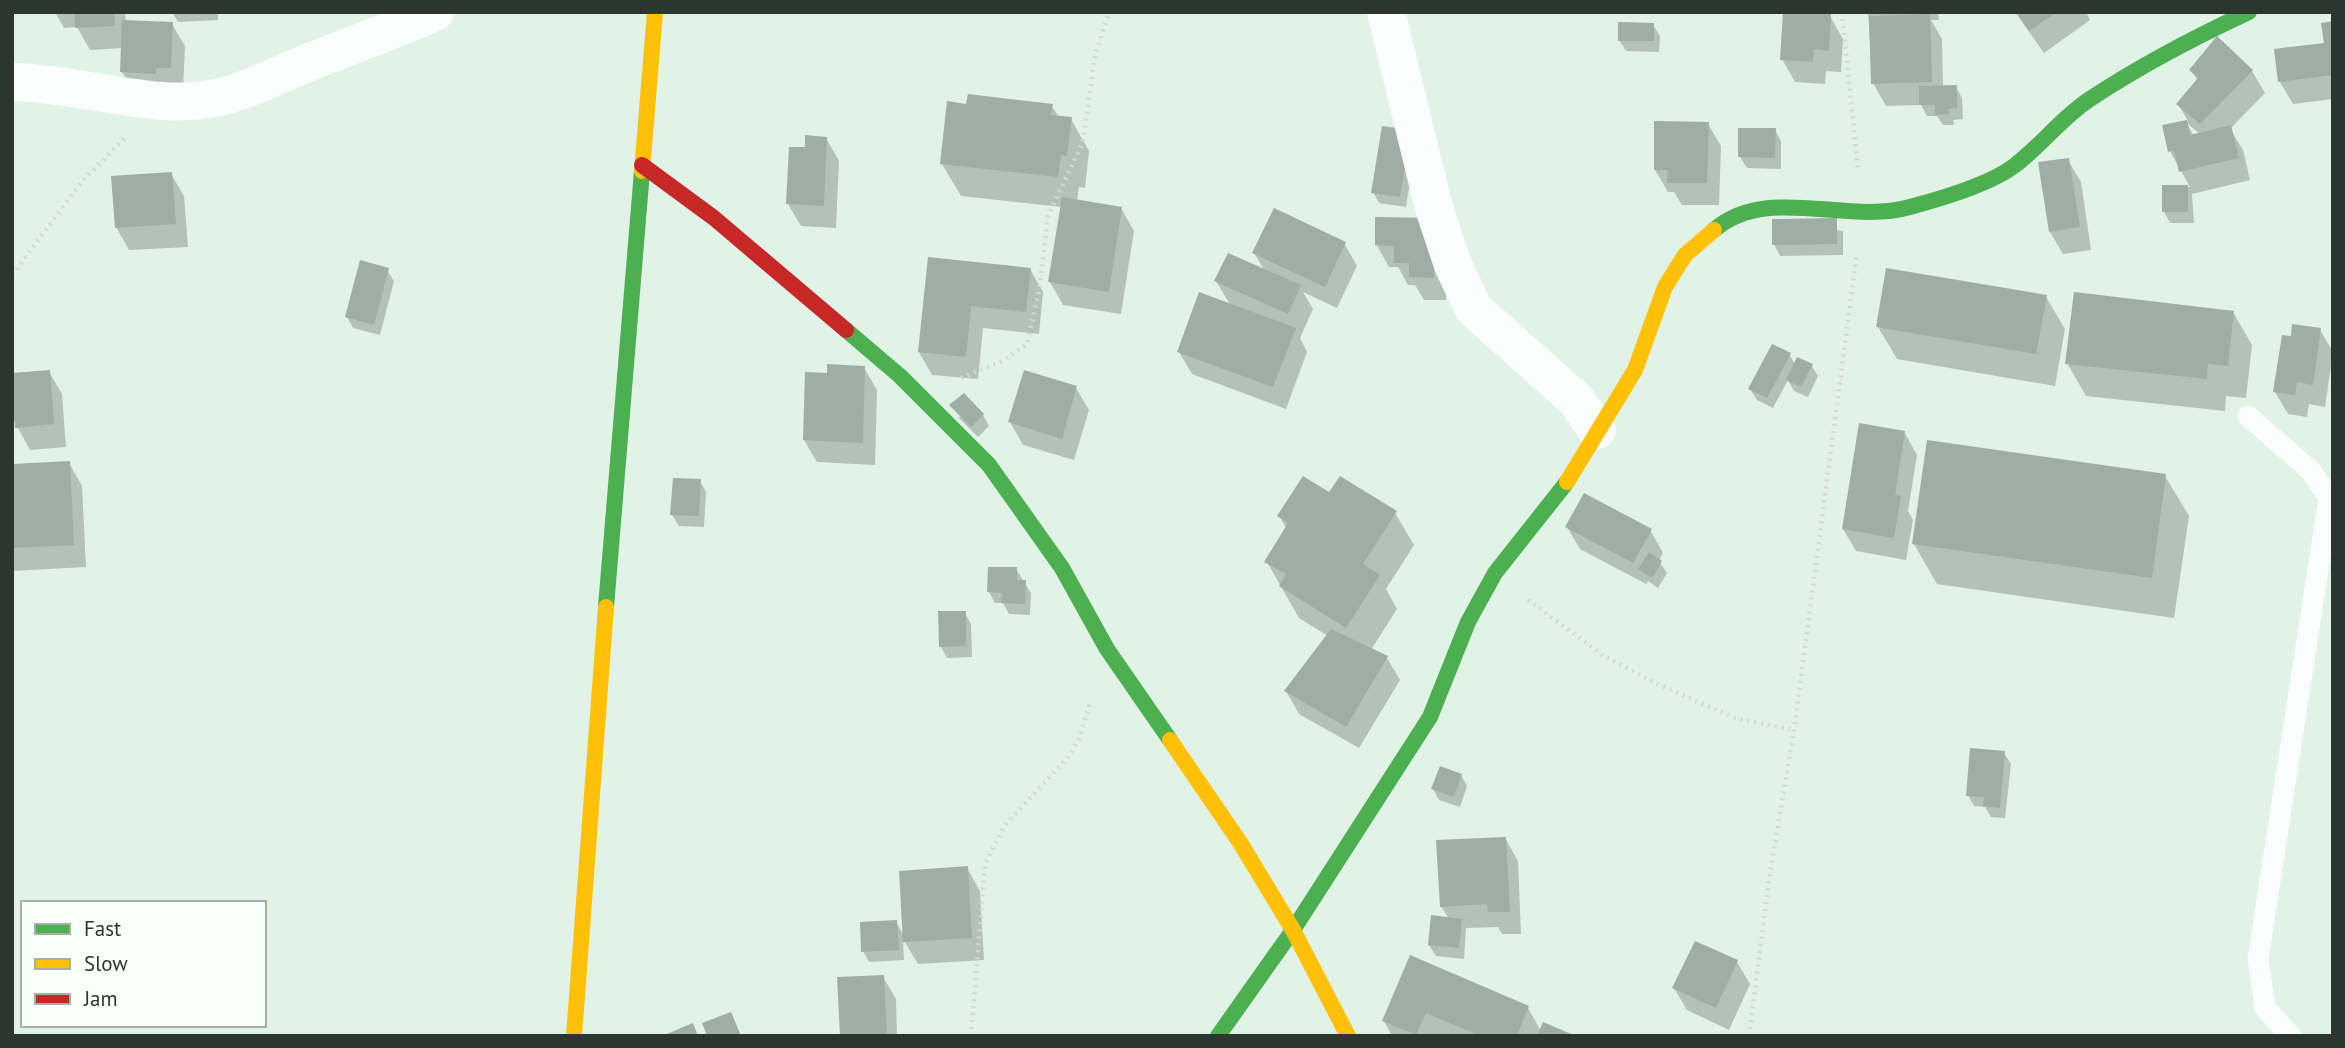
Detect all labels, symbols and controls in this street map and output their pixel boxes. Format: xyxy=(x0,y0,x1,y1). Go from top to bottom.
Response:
legend xyxy=(21,901,266,1027)
text: Fast xyxy=(84,915,121,942)
text: Slow xyxy=(84,950,128,977)
text: Jam xyxy=(83,985,118,1012)

